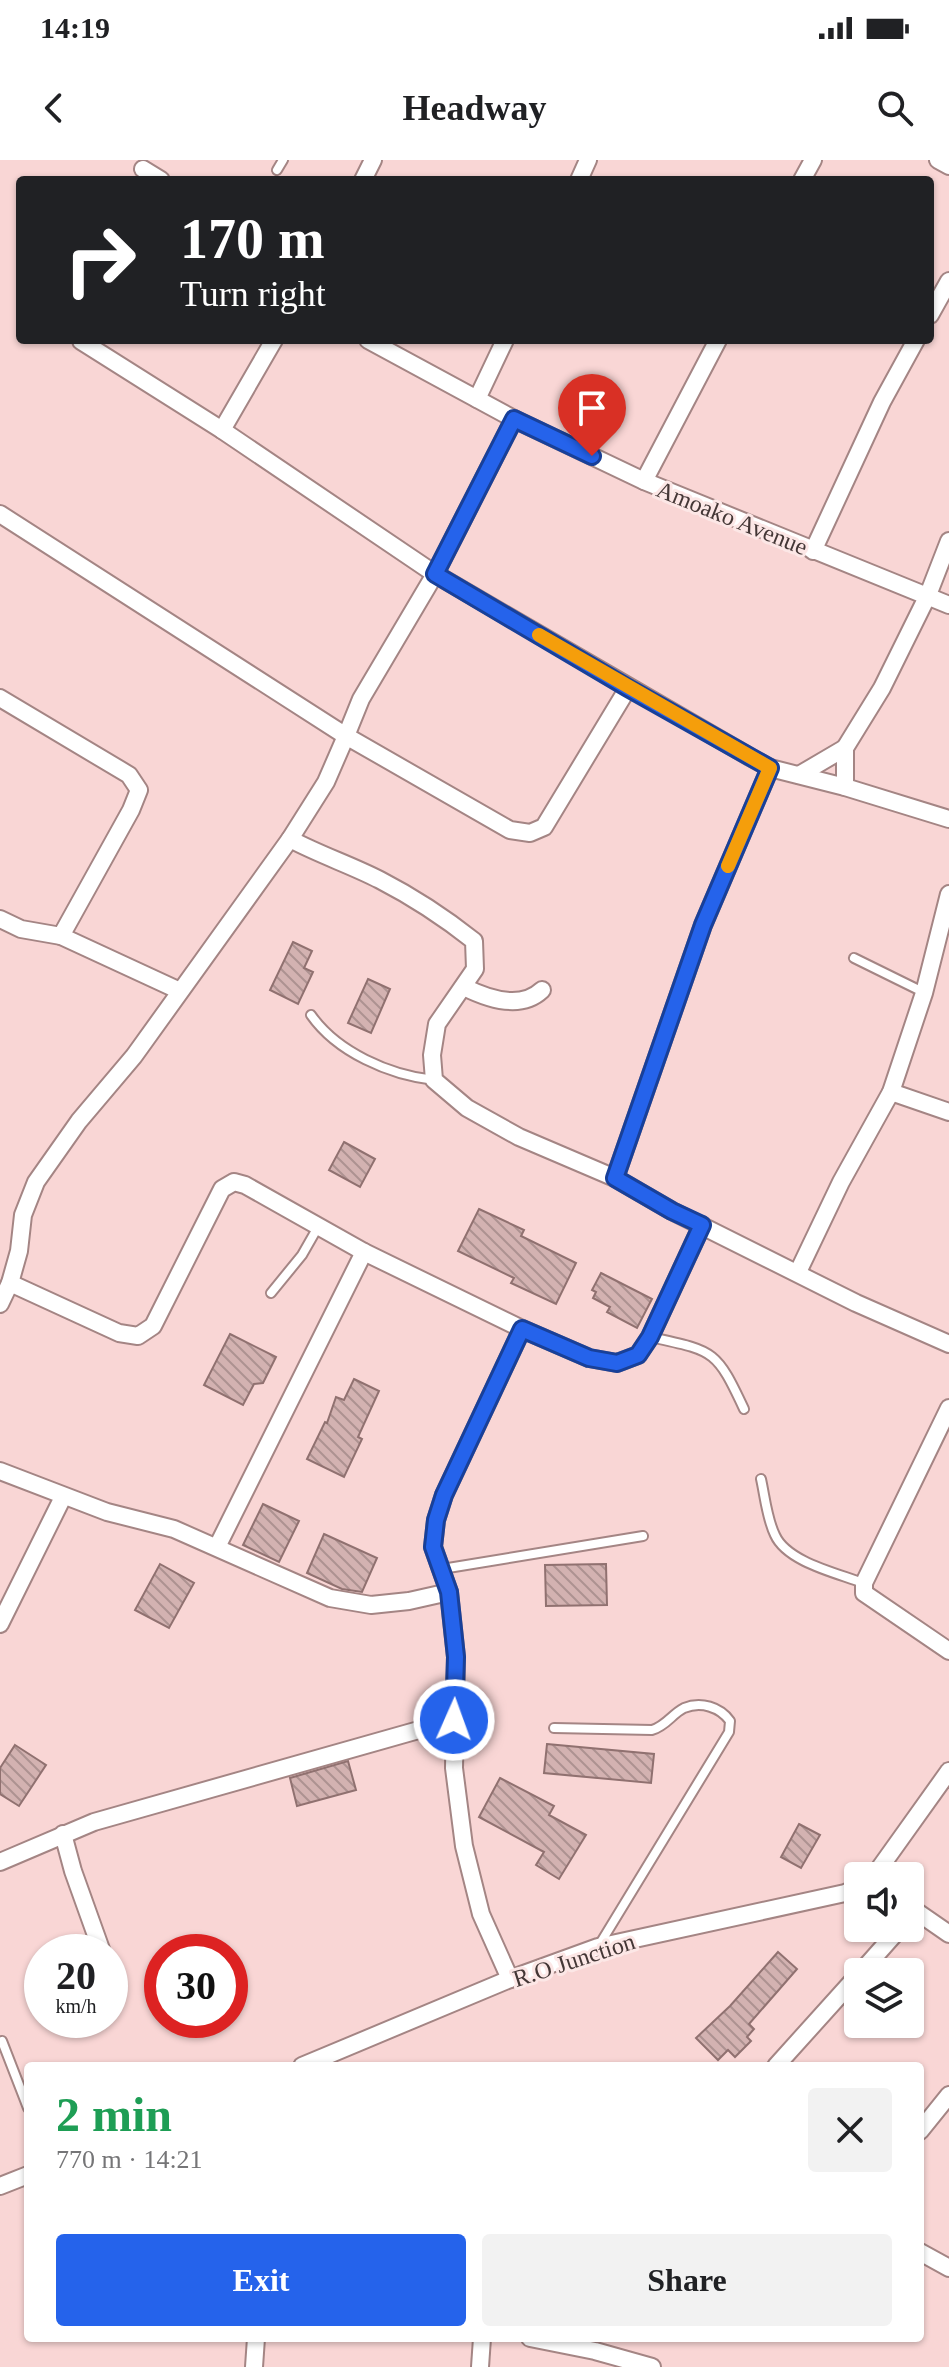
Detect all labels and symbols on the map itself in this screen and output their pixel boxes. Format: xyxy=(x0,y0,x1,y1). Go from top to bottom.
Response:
pin xyxy=(558,374,626,456)
street label: Amoako Avenue xyxy=(653,476,811,560)
position arrow xyxy=(412,1678,496,1762)
street label: R.O Junction xyxy=(510,1928,638,1992)
speed limit sign: 30 xyxy=(144,1934,248,2038)

